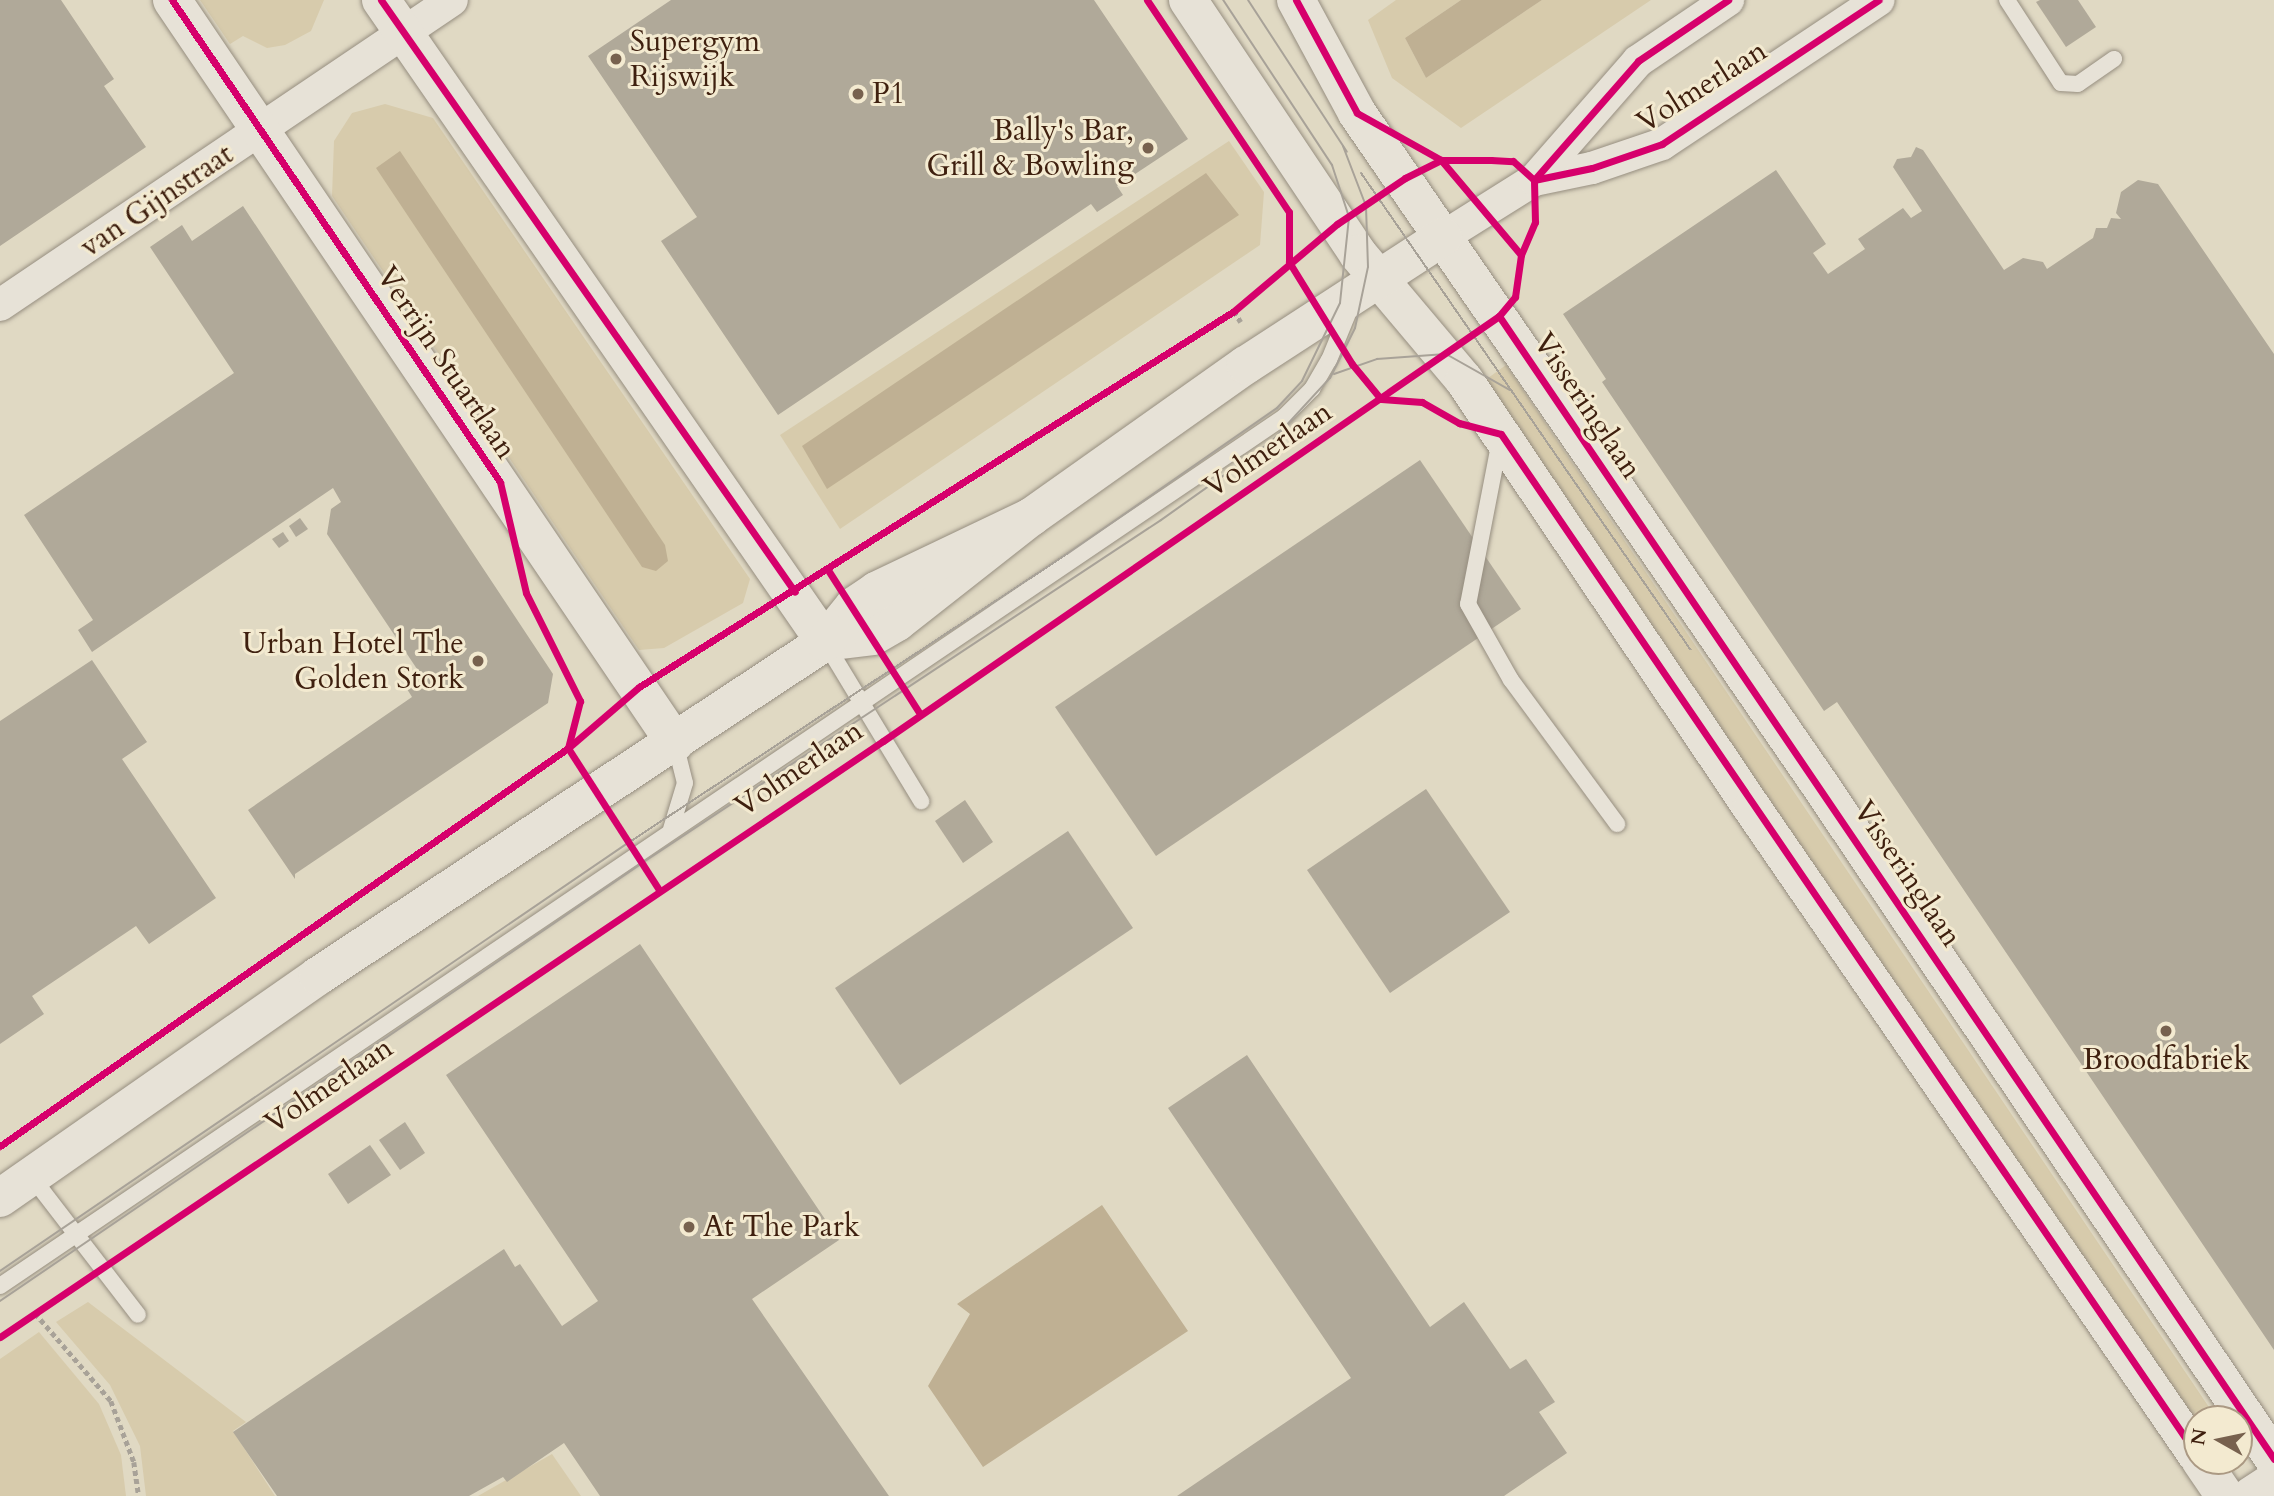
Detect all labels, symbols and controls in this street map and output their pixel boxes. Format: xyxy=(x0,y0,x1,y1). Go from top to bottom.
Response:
place label: Supergym Rijswijk xyxy=(630,24,760,94)
street label: Volmerlaan xyxy=(1630,33,1774,141)
marker: Supergym Rijswijk xyxy=(608,51,624,67)
place label: P1 xyxy=(872,76,905,112)
marker: P1 xyxy=(850,86,866,102)
place label: Bally's Bar, Grill & Bowling xyxy=(927,113,1134,184)
street label: van Gijnstraat xyxy=(74,137,240,265)
marker: Bally's Bar, Grill & Bowling xyxy=(1140,140,1156,156)
street label: Verrijn Stuartlaan xyxy=(368,260,524,466)
street label: Visseringlaan xyxy=(1525,326,1649,486)
street label: Volmerlaan xyxy=(1197,394,1339,506)
place label: Urban Hotel The Golden Stork xyxy=(242,626,464,696)
marker: Urban Hotel The Golden Stork xyxy=(470,653,486,669)
street label: Volmerlaan xyxy=(728,713,870,825)
street label: Visseringlaan xyxy=(1845,794,1969,954)
marker: Broodfabriek xyxy=(2158,1023,2174,1039)
street label: Volmerlaan xyxy=(258,1030,400,1142)
place label: Broodfabriek xyxy=(2083,1042,2249,1078)
place label: At The Park xyxy=(703,1209,860,1245)
marker: At The Park xyxy=(681,1219,697,1235)
north arrow xyxy=(2183,1405,2253,1475)
text: N xyxy=(2185,1427,2213,1447)

